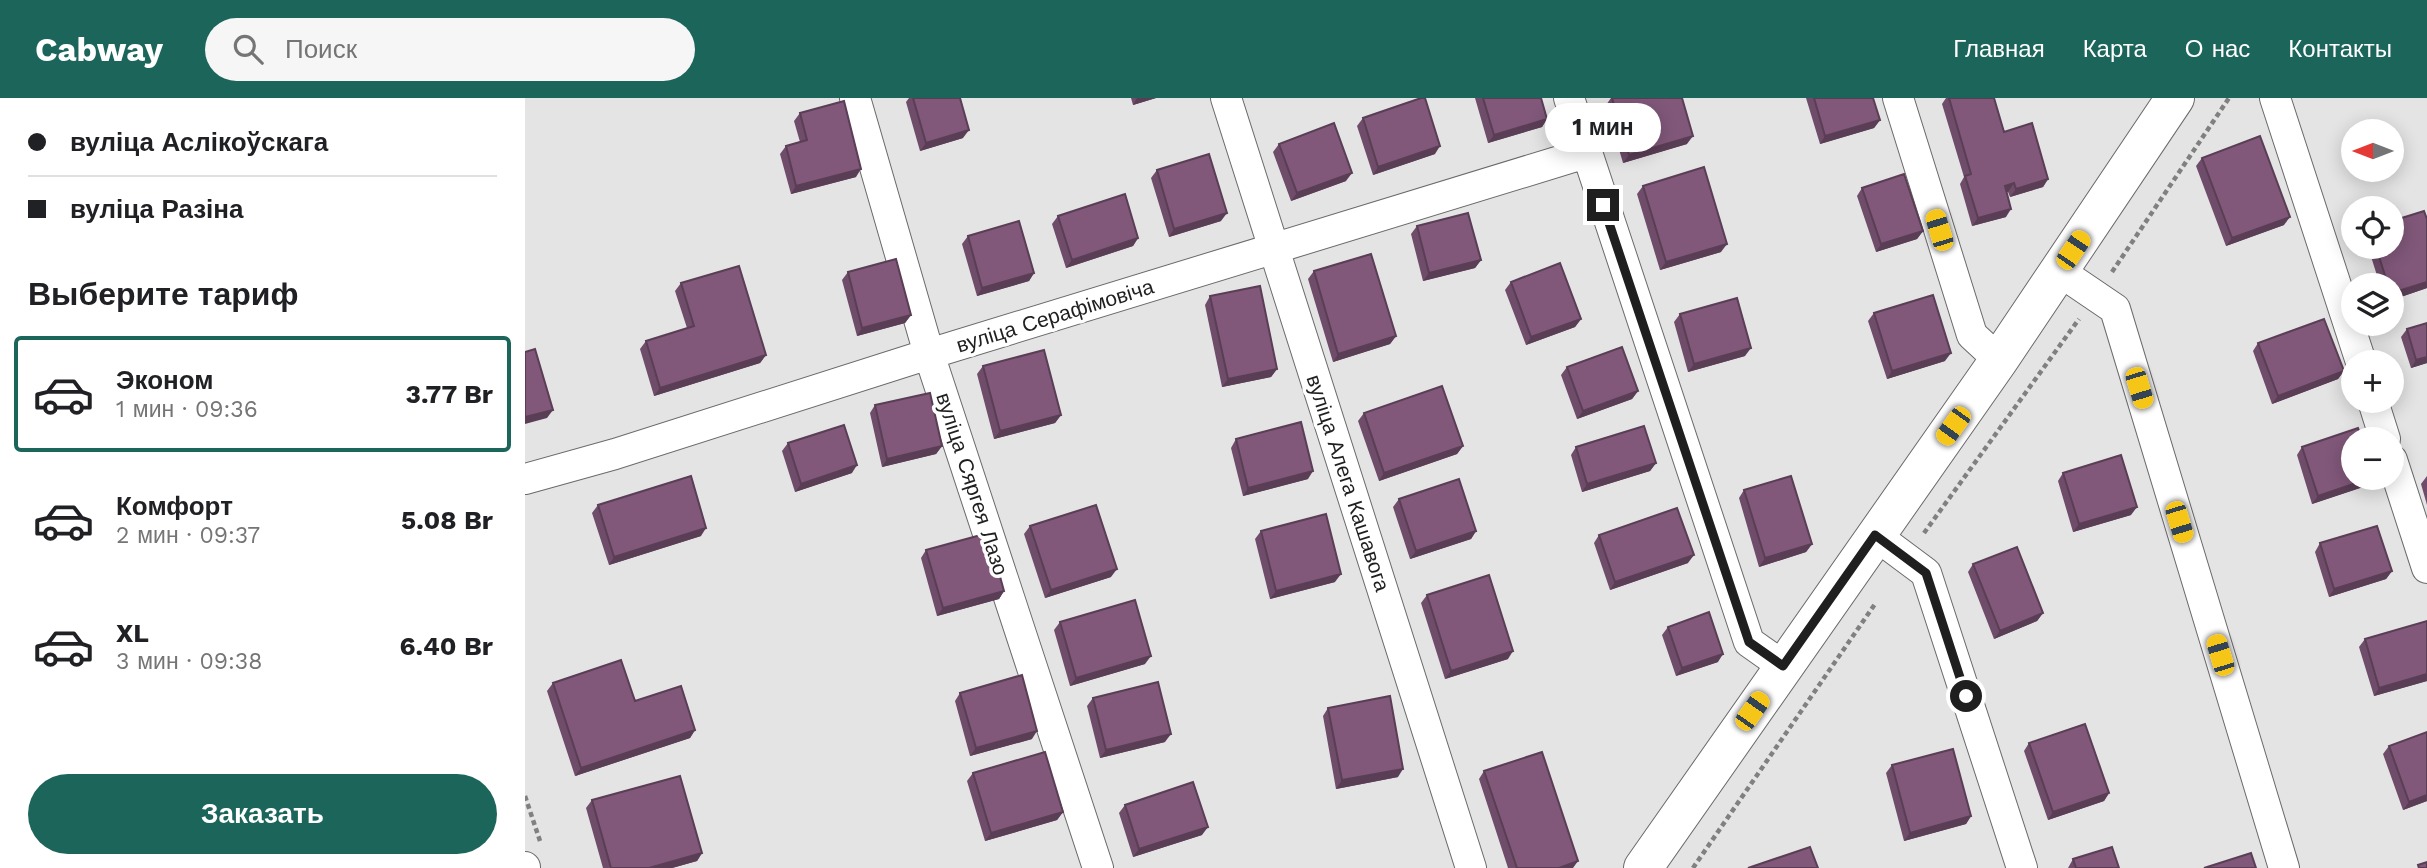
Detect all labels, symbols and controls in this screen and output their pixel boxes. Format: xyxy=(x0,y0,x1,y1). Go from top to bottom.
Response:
search box xyxy=(205,18,695,81)
text: Cabway xyxy=(35,30,163,69)
icon: search xyxy=(229,30,267,68)
text: Поиск xyxy=(285,34,357,64)
text: Главная xyxy=(1953,35,2045,63)
text: Карта xyxy=(2083,35,2147,63)
text: О нас xyxy=(2185,35,2250,63)
text: Контакты xyxy=(2288,35,2392,63)
callout: 1 мин xyxy=(1545,104,1661,153)
text: 1 мин xyxy=(1572,114,1634,141)
north arrow xyxy=(2341,119,2405,182)
map controls xyxy=(2341,119,2404,490)
text: вуліца Аслікоўскага xyxy=(70,127,328,157)
route end xyxy=(1587,189,1619,221)
text: вуліца Разіна xyxy=(70,194,243,224)
button: locate xyxy=(2341,196,2404,259)
car xyxy=(1923,207,1956,253)
car xyxy=(2053,227,2094,273)
street label: вуліца Серафімовіча xyxy=(953,273,1157,357)
button: layers xyxy=(2341,273,2404,336)
text: Выберите тариф xyxy=(28,275,299,313)
button: + xyxy=(2341,350,2404,413)
icon: car xyxy=(32,363,95,426)
text: Эконом xyxy=(116,365,214,395)
car xyxy=(2123,365,2156,411)
street label: вуліца Алега Кашавога xyxy=(1302,371,1395,595)
text: 3.77 Br xyxy=(406,379,493,409)
street label: вуліца Сяргея Лазо xyxy=(931,389,1014,578)
text: 1 мин · 09:36 xyxy=(116,396,258,423)
car xyxy=(1933,403,1974,449)
button: − xyxy=(2341,427,2404,490)
icon: car xyxy=(32,489,95,552)
text: Комфорт xyxy=(116,491,233,521)
car xyxy=(2163,499,2196,545)
text: 5.08 Br xyxy=(401,505,493,535)
text: 2 мин · 09:37 xyxy=(116,522,260,549)
icon: car xyxy=(32,615,95,678)
text: XL xyxy=(116,618,149,648)
text: 6.40 Br xyxy=(400,631,493,661)
car xyxy=(2204,632,2237,678)
text: 3 мин · 09:38 xyxy=(116,648,262,675)
route start xyxy=(1950,680,1982,712)
car xyxy=(1732,688,1773,734)
button: Заказать xyxy=(28,774,497,854)

